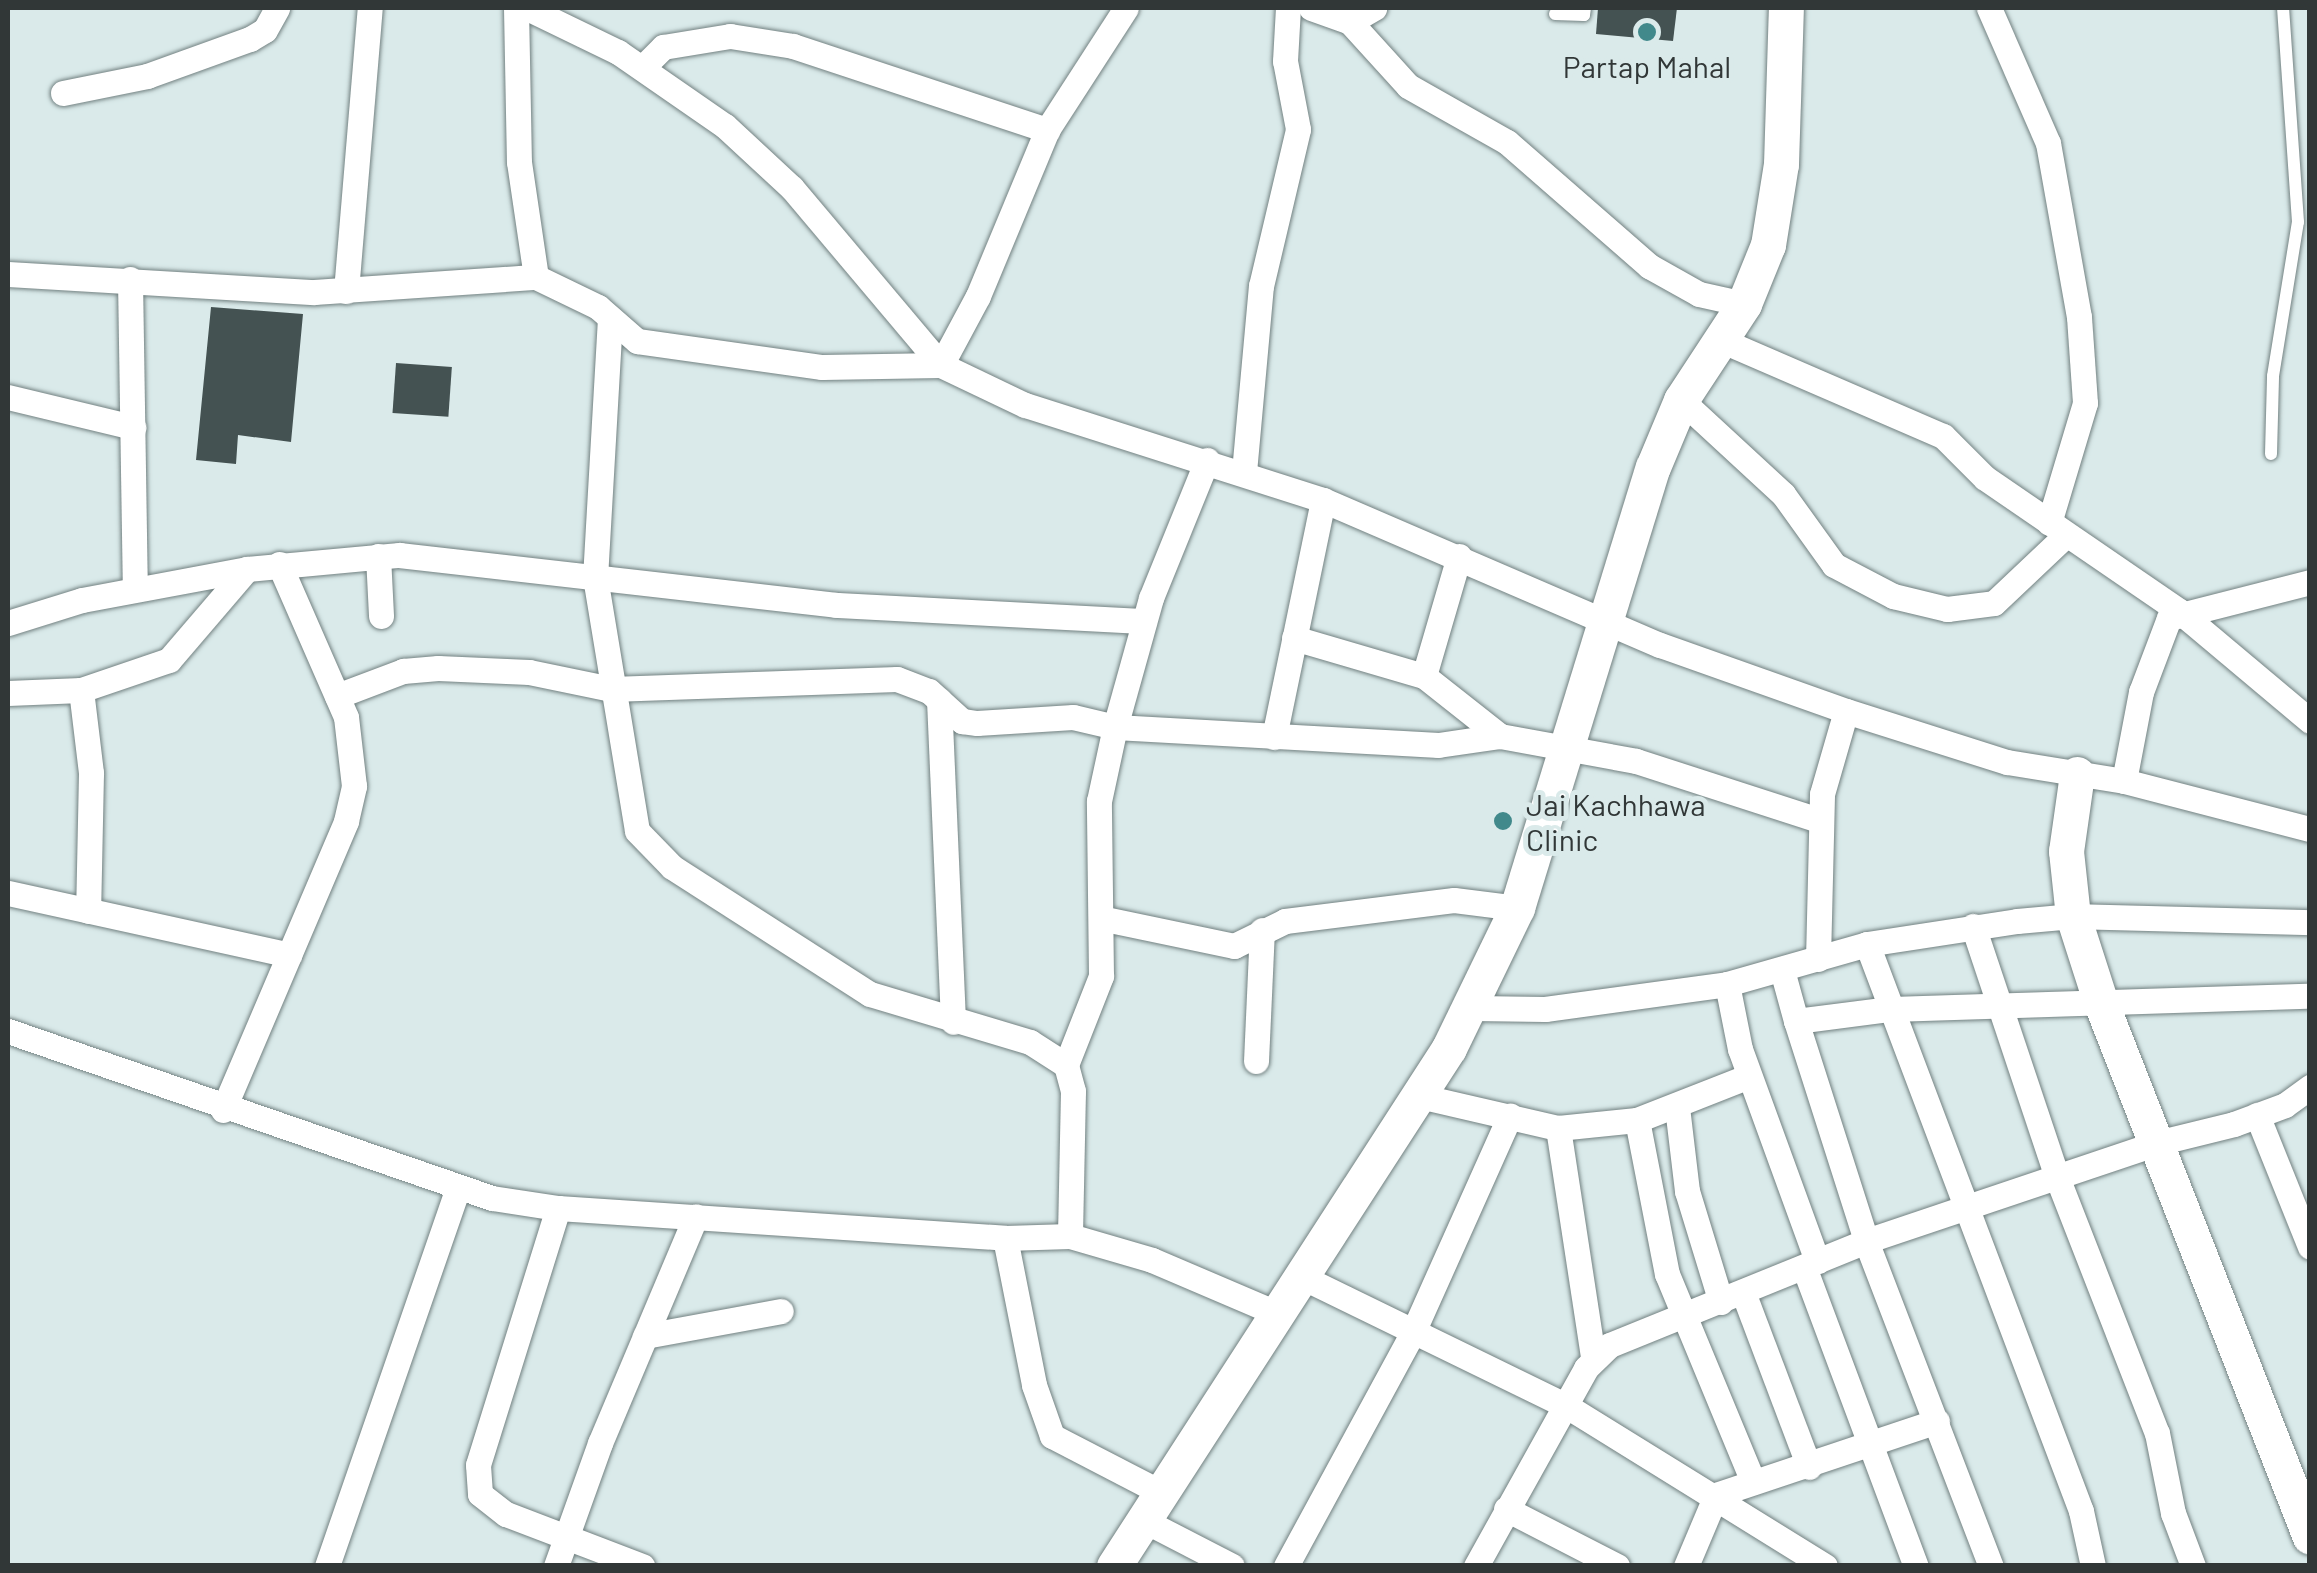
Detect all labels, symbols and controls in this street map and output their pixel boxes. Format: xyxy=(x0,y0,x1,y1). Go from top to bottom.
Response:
marker: Partap Mahal xyxy=(1636,21,1658,43)
place label: Partap Mahal xyxy=(1563,48,1731,84)
place label: Jai Kachhawa Clinic xyxy=(1526,786,1706,856)
marker: Jai Kachhawa Clinic xyxy=(1490,808,1516,834)

